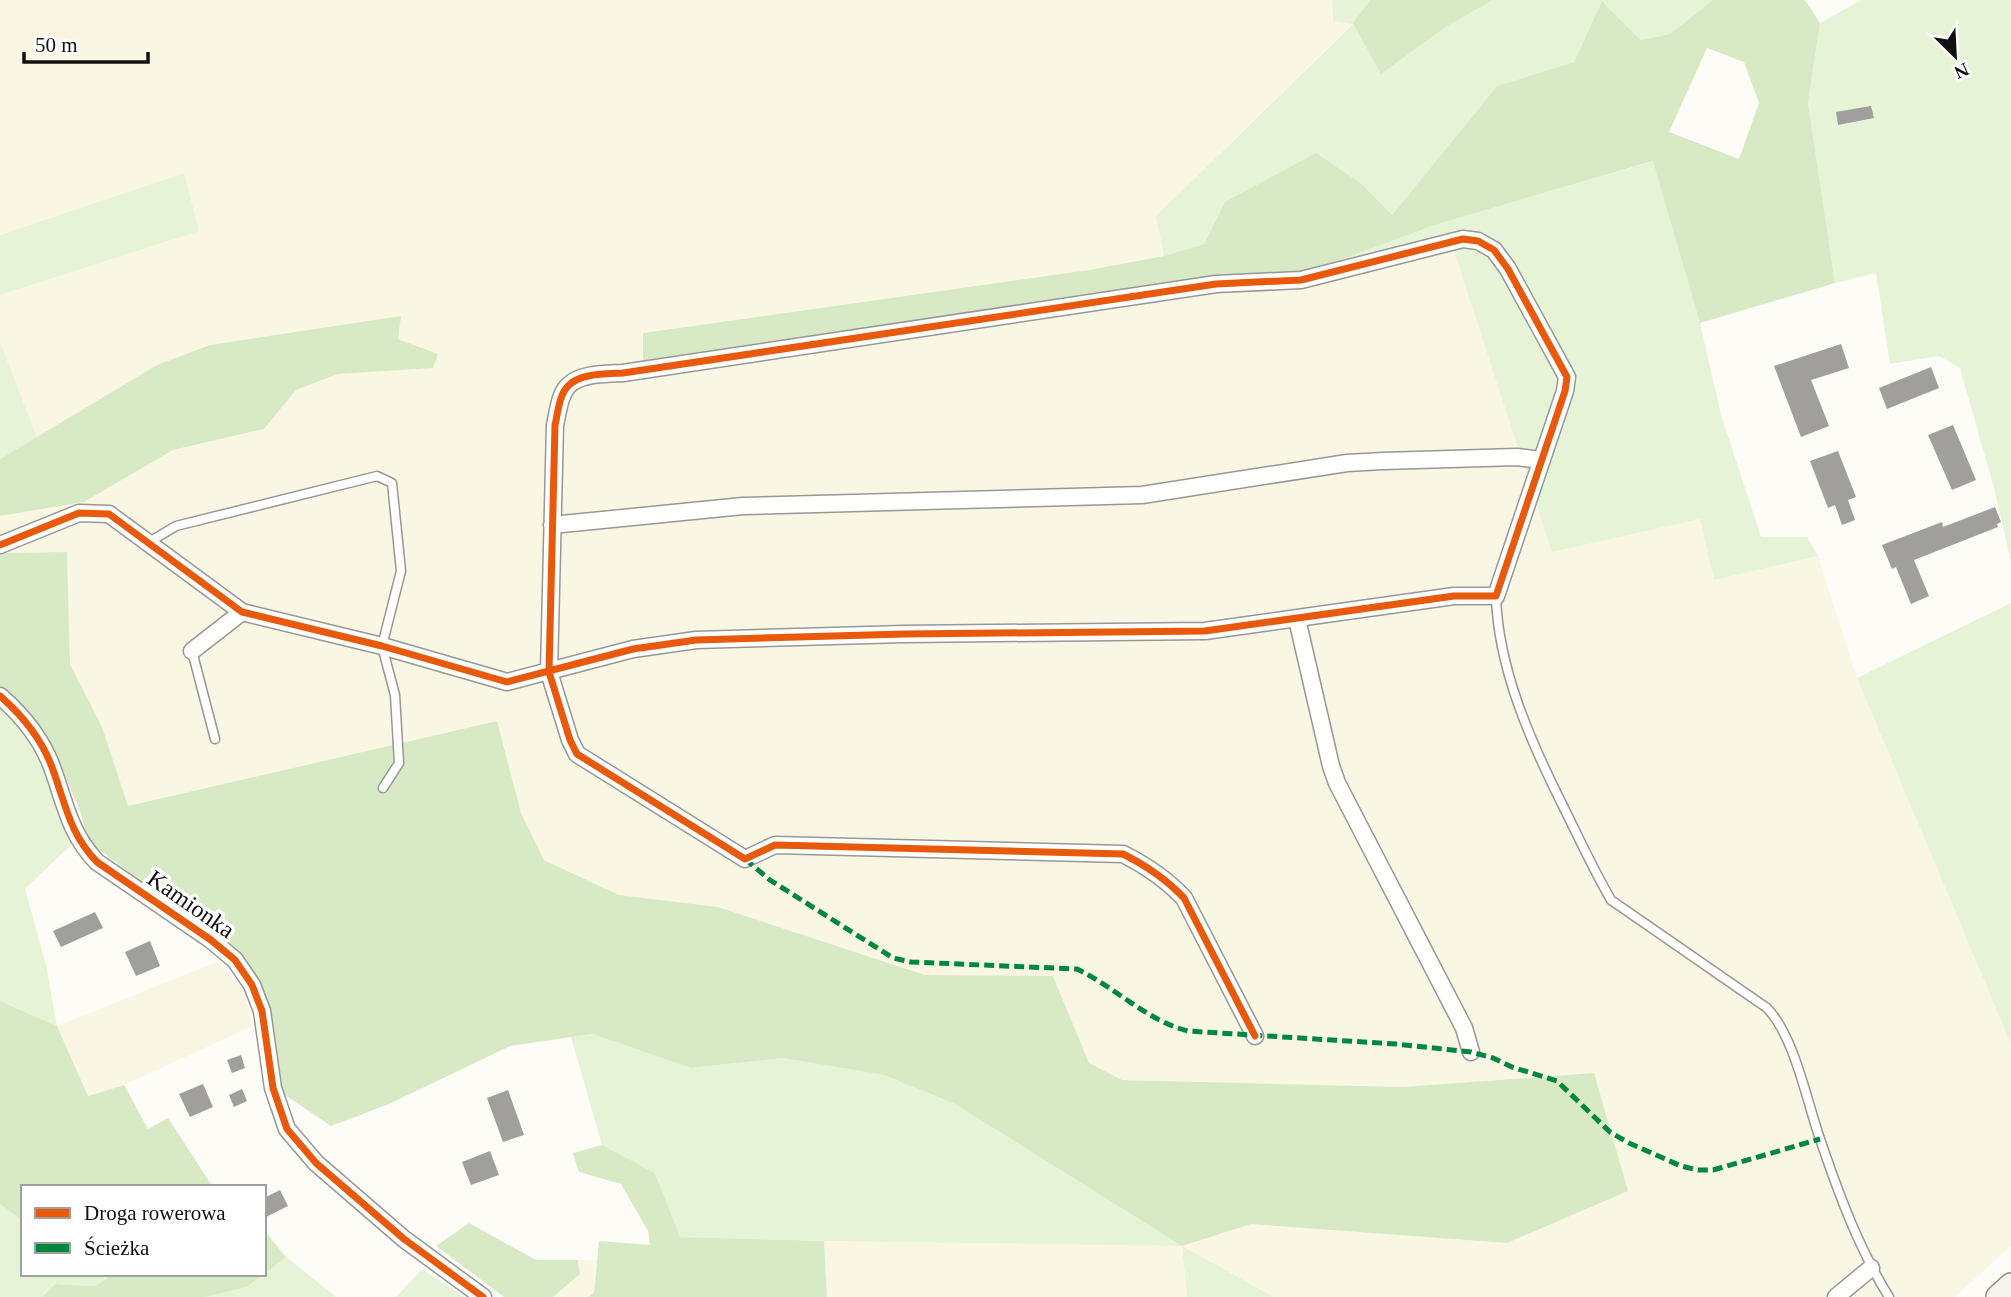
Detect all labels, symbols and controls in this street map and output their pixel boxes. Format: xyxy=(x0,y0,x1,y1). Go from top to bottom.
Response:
scale bar xyxy=(24,21,149,65)
north arrow xyxy=(1920,21,1990,91)
text: 50 m xyxy=(35,33,78,57)
text: N xyxy=(1951,59,1972,84)
street label: Kamionka xyxy=(143,865,240,944)
legend xyxy=(21,1185,266,1276)
text: Droga rowerowa xyxy=(84,1201,226,1225)
text: Ścieżka xyxy=(84,1236,150,1260)

